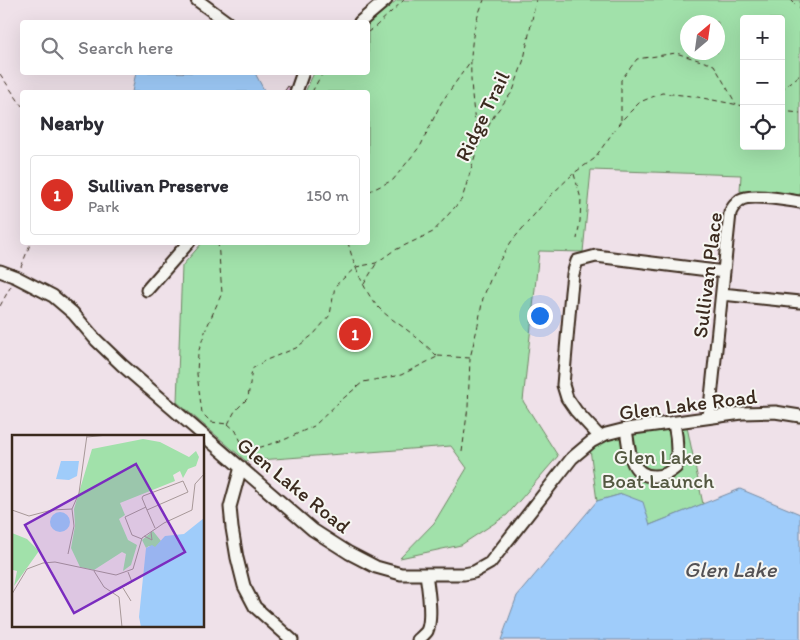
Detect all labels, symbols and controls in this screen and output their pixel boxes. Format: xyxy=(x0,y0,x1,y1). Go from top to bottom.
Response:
north arrow xyxy=(680,15,725,60)
map controls xyxy=(740,15,785,150)
button: + xyxy=(740,15,785,60)
search box xyxy=(20,20,370,75)
icon: search xyxy=(38,34,66,62)
text: Search here xyxy=(78,36,173,59)
button: − xyxy=(740,60,785,105)
street label: Ridge Trail xyxy=(449,67,515,165)
button: locate xyxy=(740,105,785,150)
text: Nearby xyxy=(40,110,104,135)
text: Sullivan Preserve xyxy=(88,174,229,197)
text: 1 xyxy=(53,186,61,205)
text: 150 m xyxy=(306,186,349,205)
text: Park xyxy=(88,197,119,216)
street label: Sullivan Place xyxy=(687,211,727,339)
your location xyxy=(527,303,553,329)
pin: 1 xyxy=(339,315,371,353)
street label: Glen Lake Road xyxy=(618,383,759,425)
street label: Glen Lake Road xyxy=(232,432,356,539)
inset map xyxy=(12,435,205,628)
park label: Glen Lake Boat Launch xyxy=(602,444,715,493)
water label: Glen Lake xyxy=(684,556,778,583)

